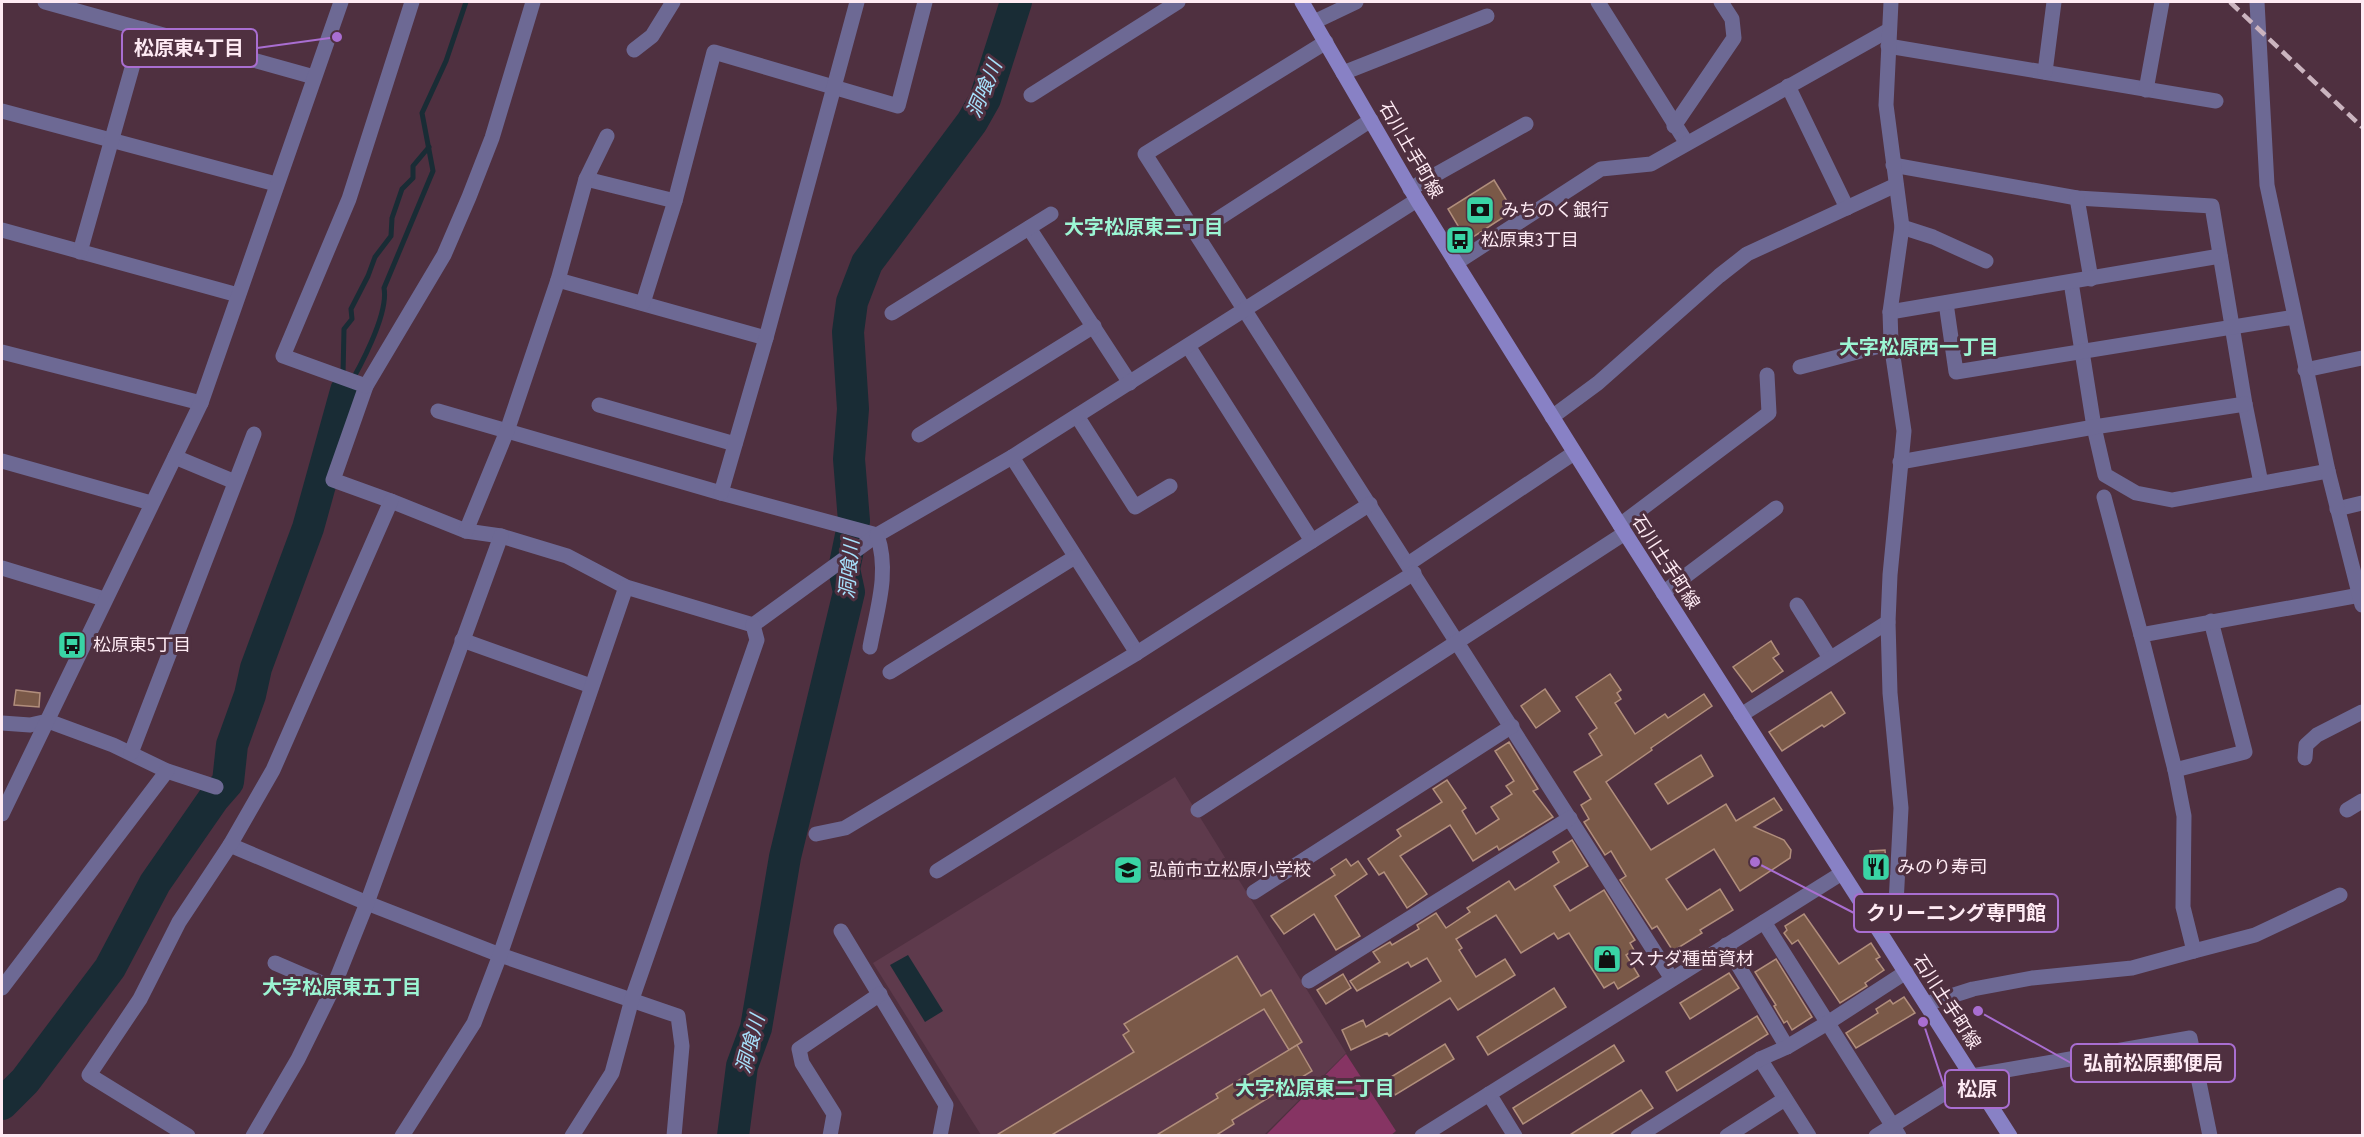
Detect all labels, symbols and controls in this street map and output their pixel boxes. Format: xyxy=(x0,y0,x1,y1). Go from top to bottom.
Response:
callout: 松原東4丁目 xyxy=(122,29,257,67)
text: 松原東4丁目 xyxy=(134,36,244,60)
water label: 洞喰川 xyxy=(961,55,1008,121)
street label: 石川土手町線 xyxy=(1374,98,1448,202)
bank icon: みちのく銀行 xyxy=(1464,194,1496,226)
place label: みちのく銀行 xyxy=(1501,199,1609,221)
district label: 大字松原東三丁目 xyxy=(1064,215,1224,239)
bus stop icon: 松原東3丁目 xyxy=(1444,224,1476,256)
place label: 松原東3丁目 xyxy=(1481,229,1579,251)
district label: 大字松原西一丁目 xyxy=(1839,335,1999,359)
street label: 石川土手町線 xyxy=(1627,511,1705,613)
water label: 洞喰川 xyxy=(834,536,864,600)
bus stop icon: 松原東5丁目 xyxy=(56,629,88,661)
place label: 松原東5丁目 xyxy=(93,634,191,656)
restaurant icon: みのり寿司 xyxy=(1860,851,1892,883)
school or university icon: 弘前市立松原小学校 xyxy=(1112,854,1144,886)
place label: みのり寿司 xyxy=(1897,856,1987,878)
place label: 弘前市立松原小学校 xyxy=(1149,859,1311,881)
callout: クリーニング専門館 xyxy=(1854,894,2058,932)
text: クリーニング専門館 xyxy=(1866,901,2046,925)
shop icon: スナダ種苗資材 xyxy=(1591,943,1623,975)
place label: スナダ種苗資材 xyxy=(1628,948,1754,970)
street label: 石川土手町線 xyxy=(1908,951,1986,1053)
district label: 大字松原東五丁目 xyxy=(262,975,422,999)
water label: 洞喰川 xyxy=(731,1010,770,1076)
callout: 弘前松原郵便局 xyxy=(2071,1044,2235,1082)
text: 弘前松原郵便局 xyxy=(2083,1051,2223,1075)
callout: 松原 xyxy=(1945,1070,2009,1108)
district label: 大字松原東二丁目 xyxy=(1235,1076,1395,1100)
text: 松原 xyxy=(1957,1077,1997,1101)

